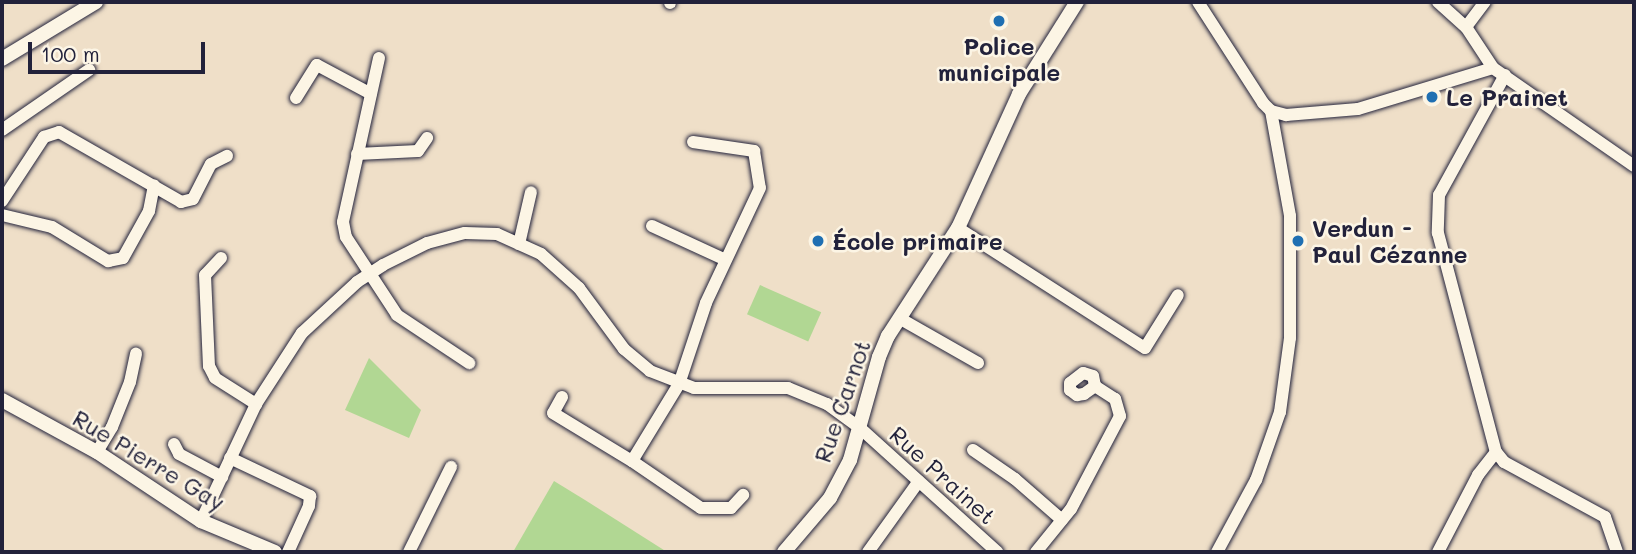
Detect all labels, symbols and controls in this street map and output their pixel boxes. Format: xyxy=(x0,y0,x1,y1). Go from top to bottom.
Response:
marker: Police municipale xyxy=(991,13,1007,29)
scale bar xyxy=(32,28,208,72)
place label: Police municipale xyxy=(938,32,1060,86)
text: 100 m xyxy=(41,40,100,67)
place label: Le Prainet xyxy=(1446,83,1568,111)
marker: Le Prainet xyxy=(1424,89,1440,105)
place label: Verdun - Paul Cézanne xyxy=(1312,214,1468,268)
place label: École primaire xyxy=(832,227,1003,255)
marker: École primaire xyxy=(810,233,826,249)
marker: Verdun - Paul Cézanne xyxy=(1290,233,1306,249)
street label: Rue Carnot xyxy=(808,336,876,466)
street label: Rue Pierre Gay xyxy=(68,404,230,516)
street label: Rue Prainet xyxy=(884,420,1002,530)

